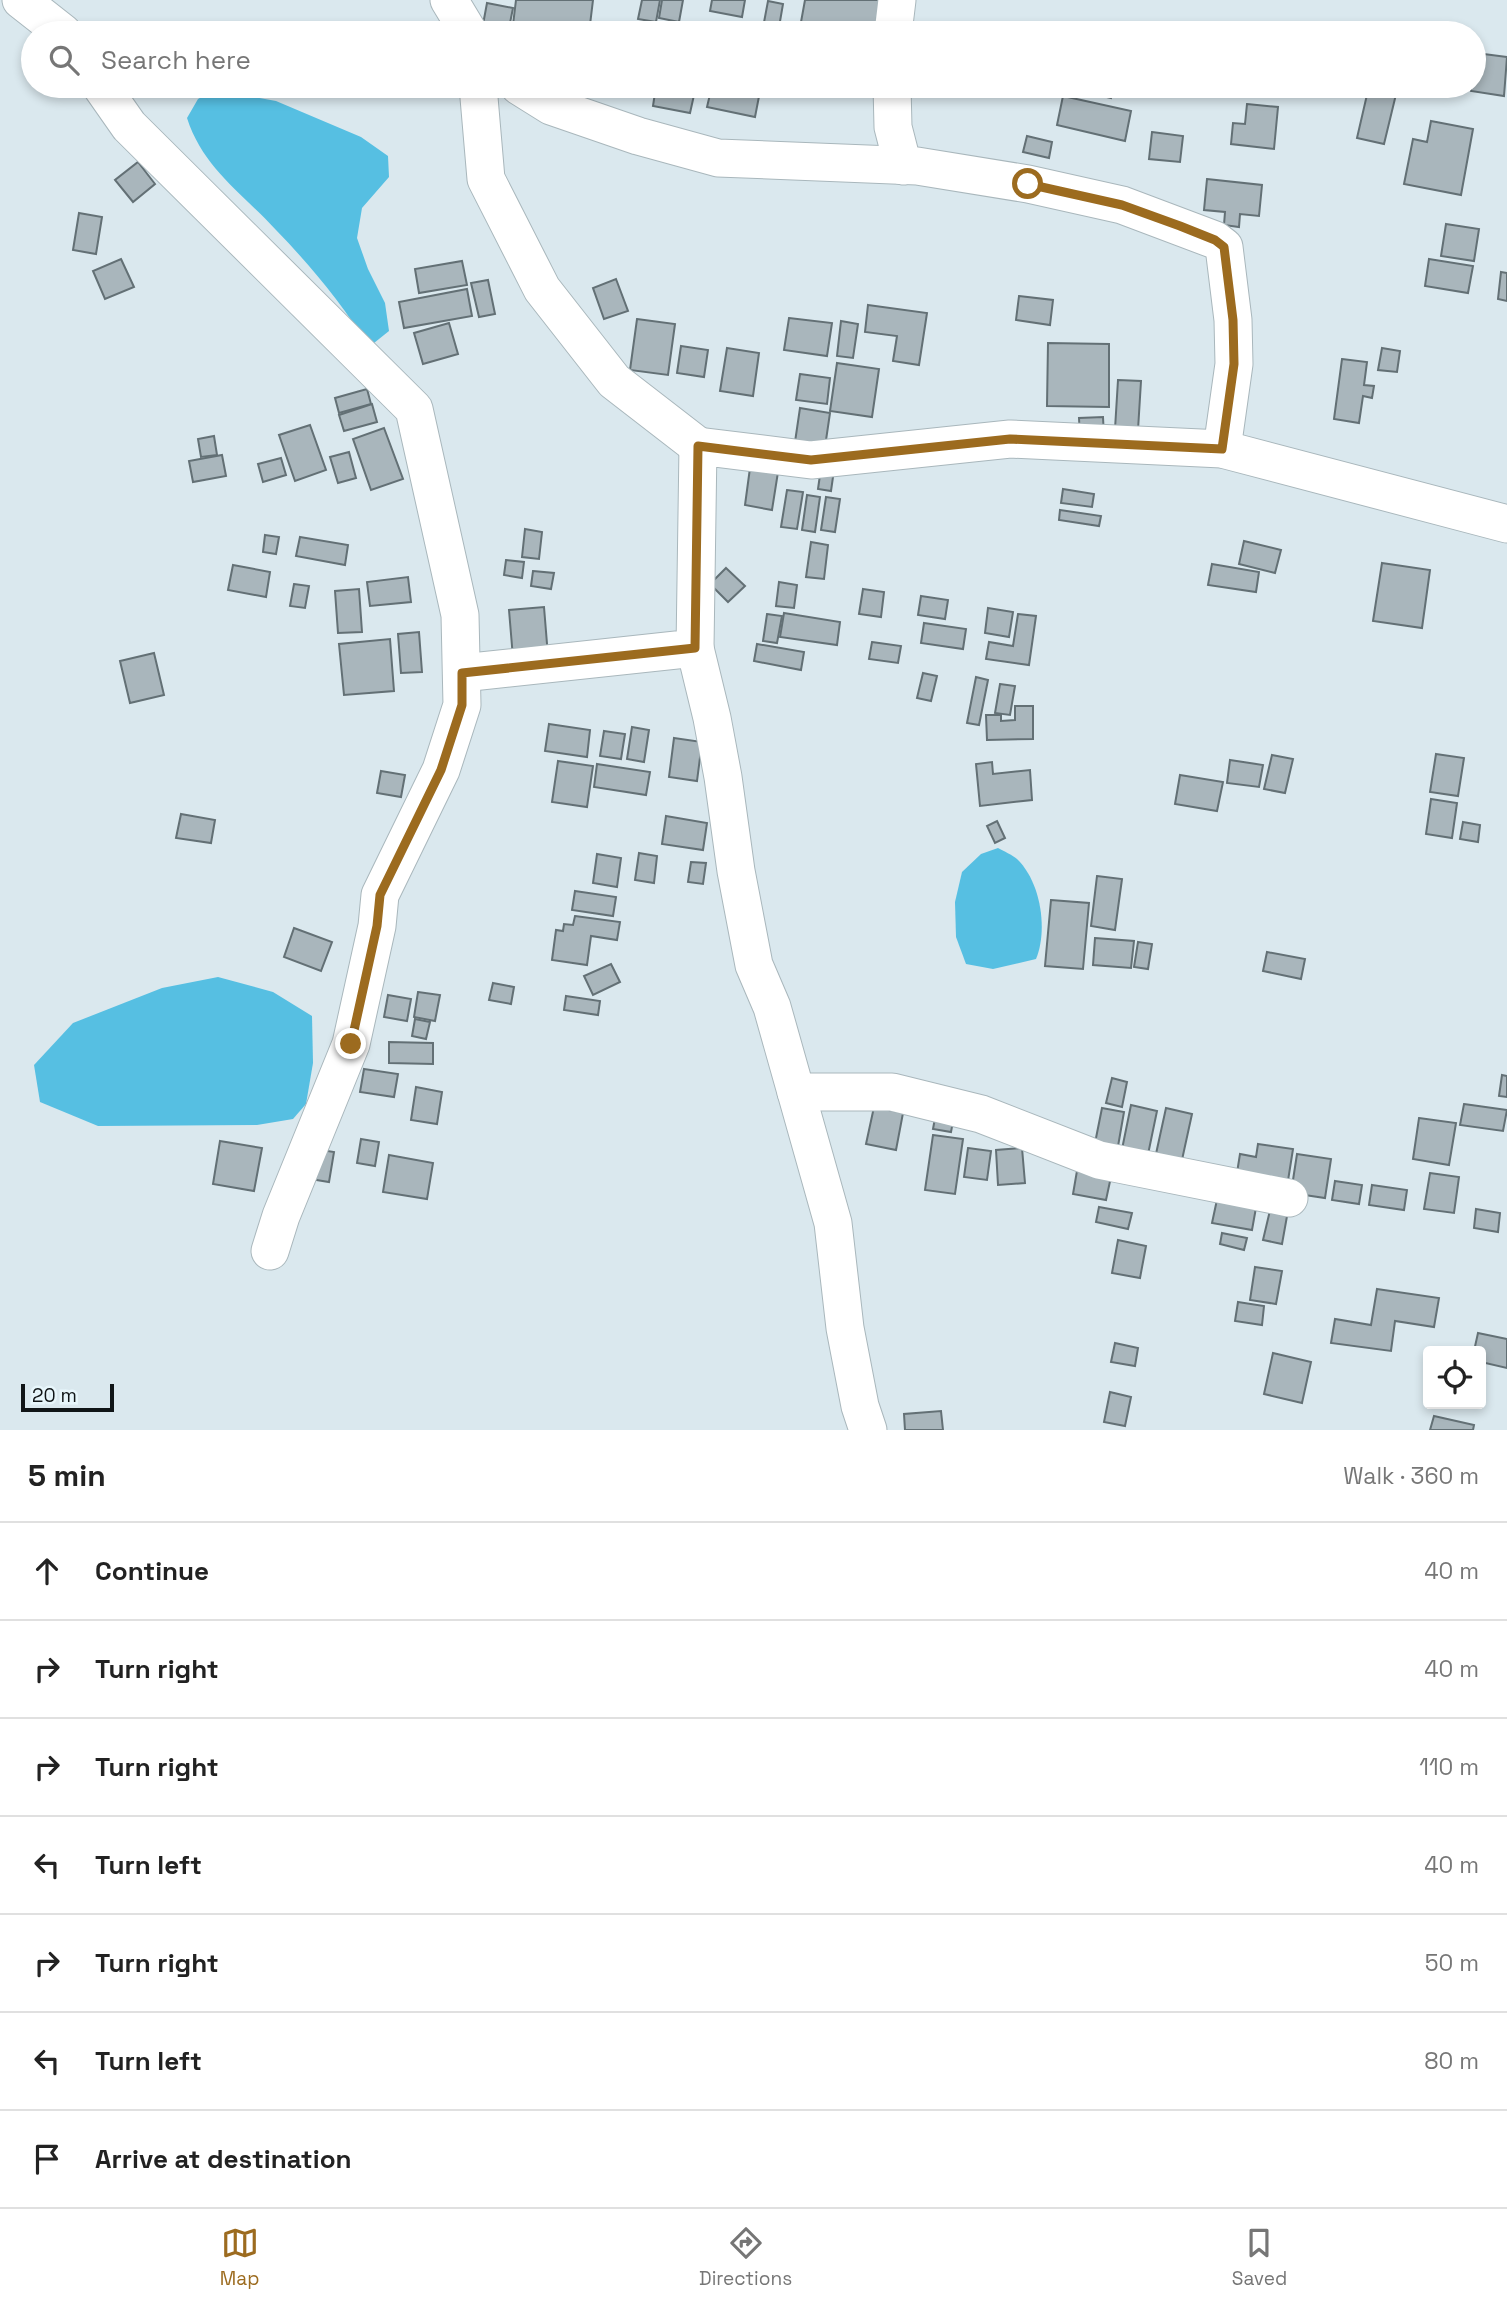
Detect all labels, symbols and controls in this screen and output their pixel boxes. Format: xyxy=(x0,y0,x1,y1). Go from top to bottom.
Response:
search box xyxy=(21,21,1486,98)
icon: search xyxy=(45,41,83,79)
text: Search here xyxy=(101,43,251,77)
route start xyxy=(1012,168,1043,199)
route end xyxy=(335,1028,366,1059)
map controls xyxy=(1423,1346,1486,1409)
button: locate xyxy=(1423,1346,1486,1409)
scale bar xyxy=(21,1381,114,1413)
text: 20 m xyxy=(32,1383,77,1408)
text: 5 min xyxy=(28,1456,106,1495)
text: Walk · 360 m xyxy=(1343,1461,1479,1491)
icon: ahead xyxy=(28,1552,66,1590)
text: Continue xyxy=(95,1554,209,1588)
text: 40 m xyxy=(1424,1556,1479,1586)
icon: right xyxy=(28,1650,66,1688)
text: Turn right xyxy=(95,1652,219,1686)
text: 40 m xyxy=(1424,1654,1479,1684)
icon: right xyxy=(28,1748,66,1786)
text: Turn right xyxy=(95,1750,219,1784)
text: 110 m xyxy=(1419,1752,1479,1782)
icon: left xyxy=(28,1846,66,1884)
text: Turn left xyxy=(95,1848,202,1882)
text: 40 m xyxy=(1424,1850,1479,1880)
icon: right xyxy=(28,1944,66,1982)
text: Turn right xyxy=(95,1946,219,1980)
text: 50 m xyxy=(1425,1948,1479,1978)
icon: left xyxy=(28,2042,66,2080)
text: Turn left xyxy=(95,2044,202,2078)
text: 80 m xyxy=(1424,2046,1479,2076)
icon: arrive xyxy=(28,2140,66,2178)
text: Arrive at destination xyxy=(95,2142,352,2176)
tab: Map xyxy=(220,2224,259,2291)
tab: Directions xyxy=(699,2224,792,2291)
tab: Saved xyxy=(1232,2224,1287,2291)

